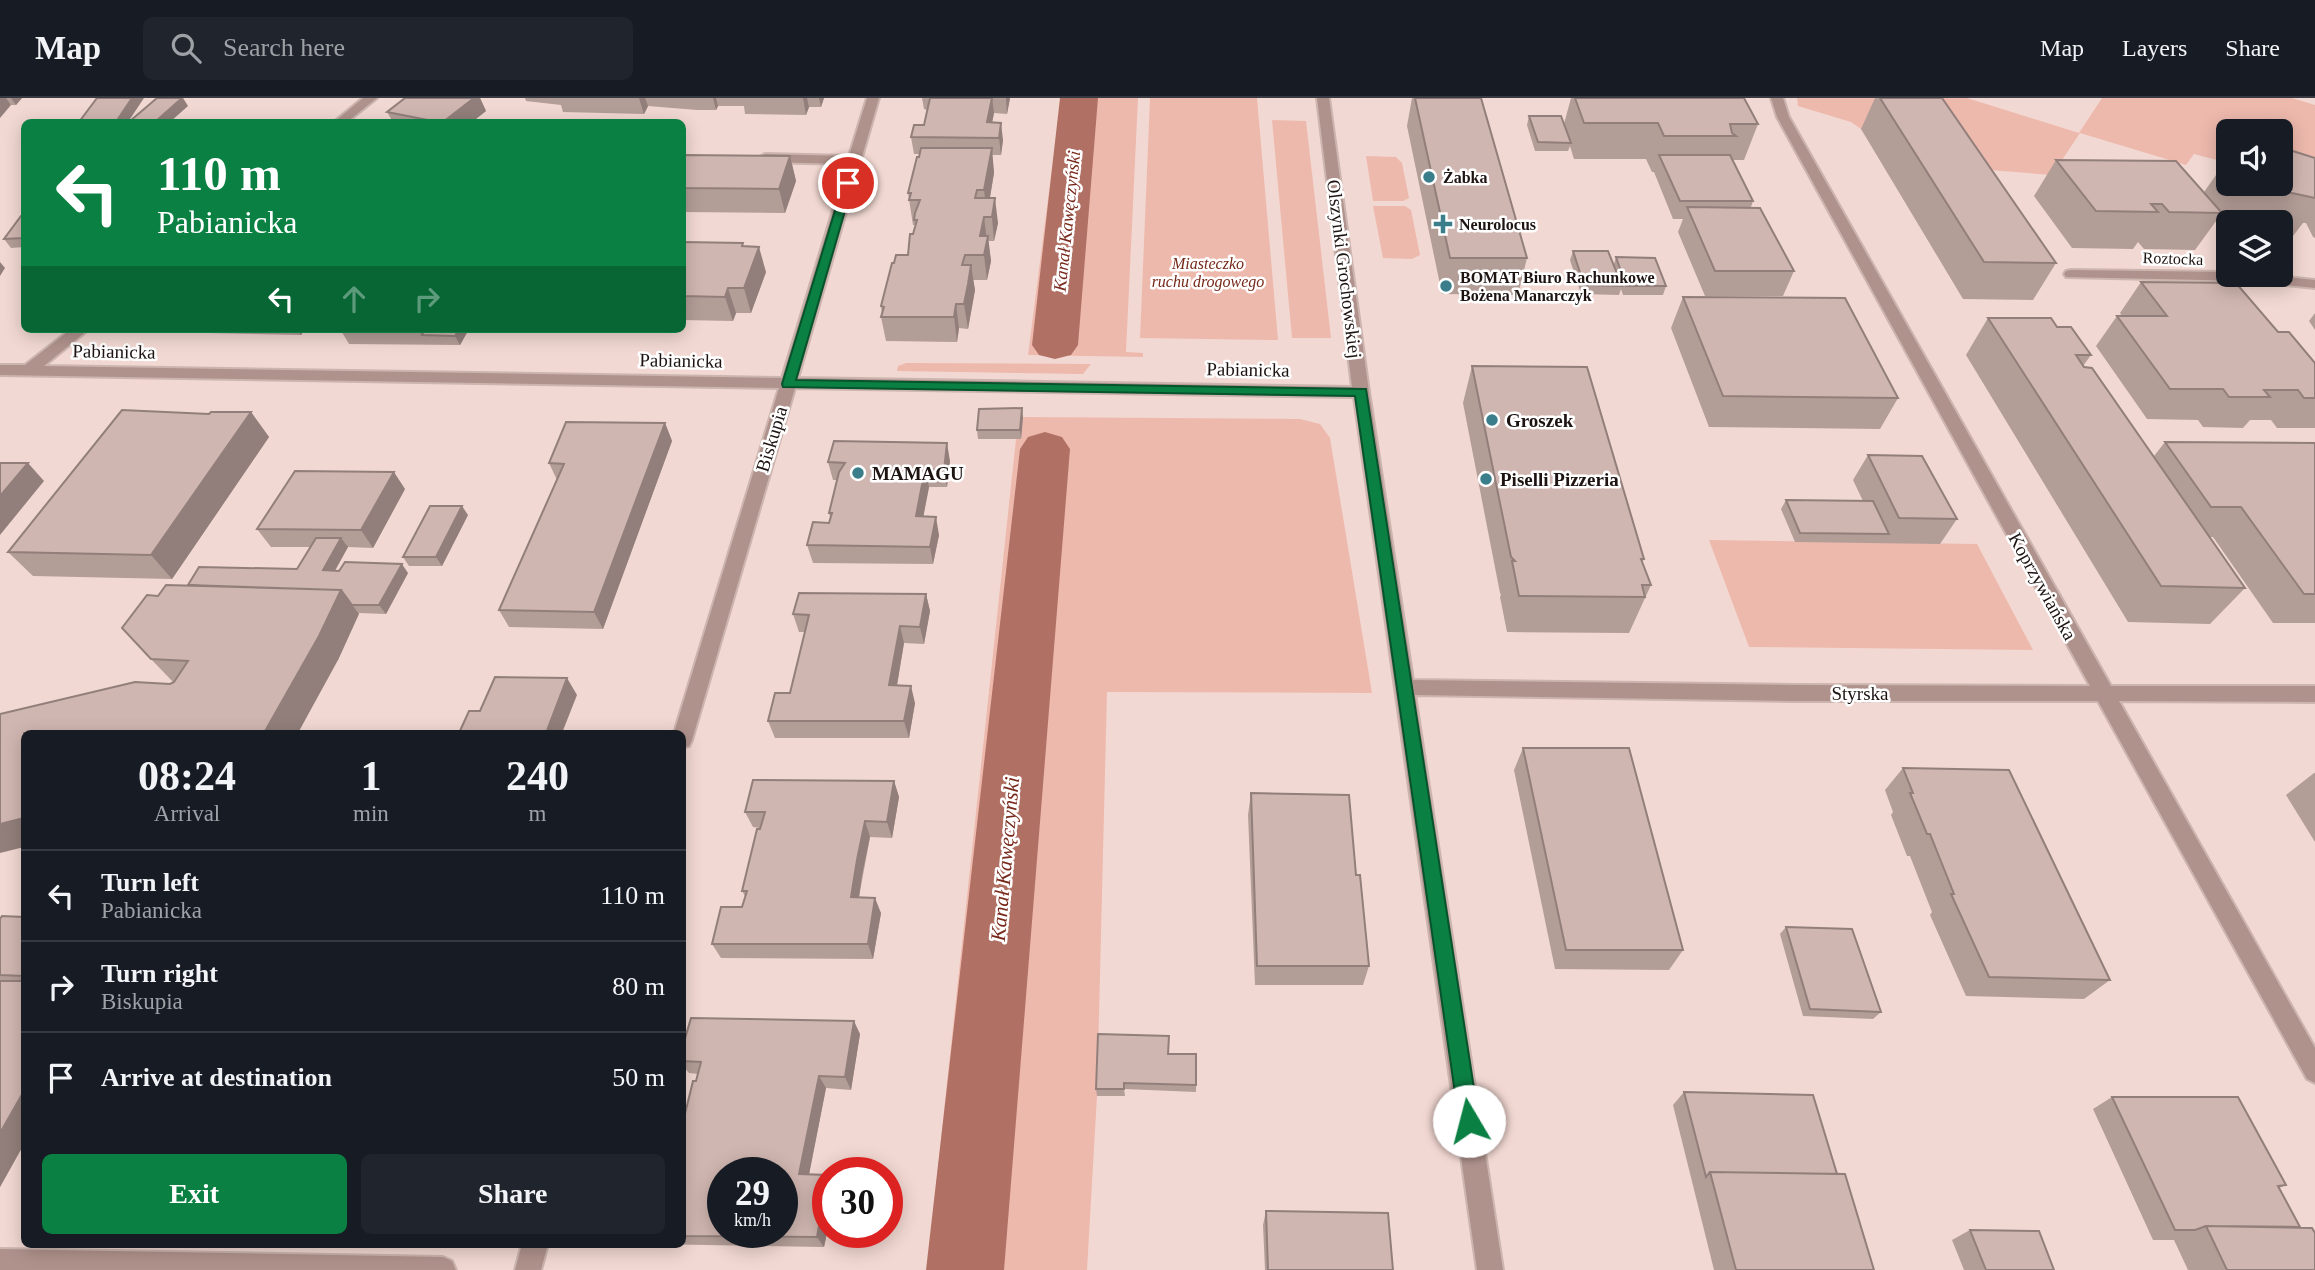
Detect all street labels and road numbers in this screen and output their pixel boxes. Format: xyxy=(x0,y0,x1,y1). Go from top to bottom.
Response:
street label: Olszynki Grochowskiej xyxy=(1323,178,1366,360)
street label: Roztocka xyxy=(2142,249,2203,268)
street label: Pabianicka xyxy=(72,340,156,363)
street label: Pabianicka xyxy=(639,349,723,372)
street label: Pabianicka xyxy=(1206,358,1290,381)
street label: Biskupia xyxy=(752,403,792,475)
street label: Koprzywiańska xyxy=(2004,529,2081,644)
street label: Styrska xyxy=(1832,683,1889,704)

